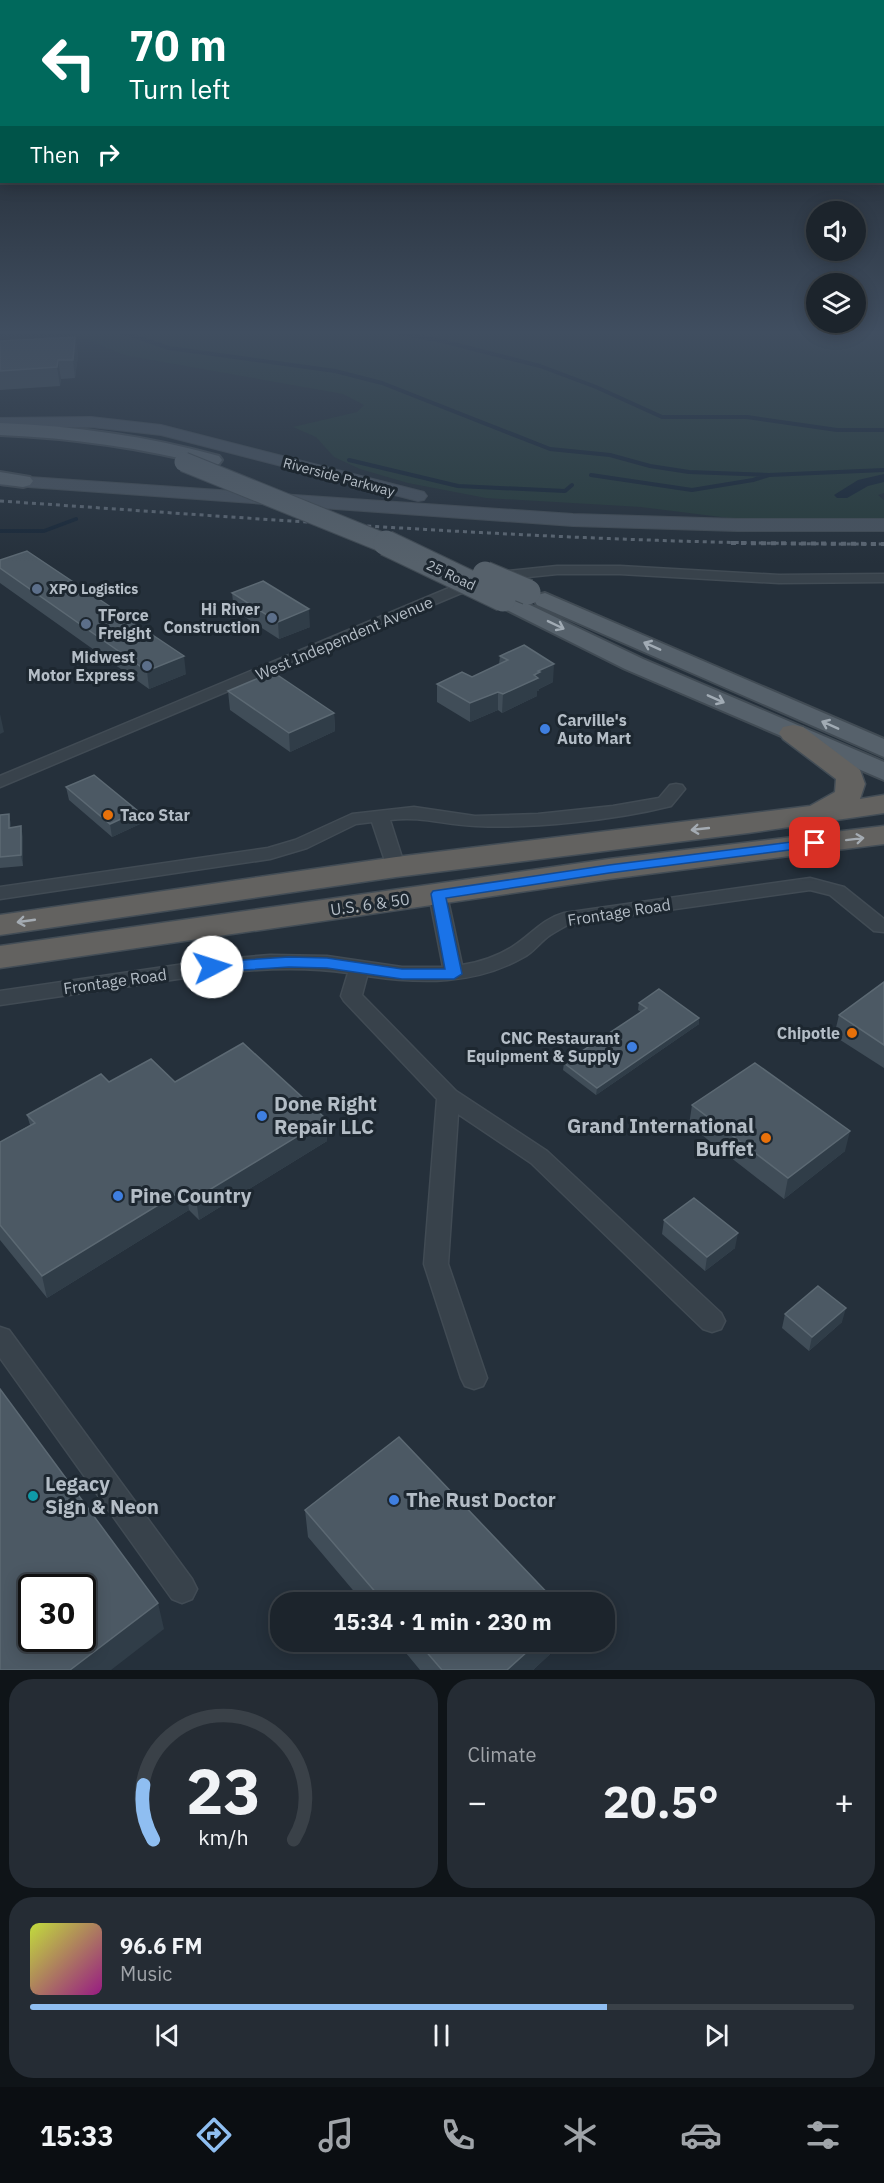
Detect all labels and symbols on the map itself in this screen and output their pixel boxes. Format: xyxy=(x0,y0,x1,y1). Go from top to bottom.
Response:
street label: Riverside Parkway xyxy=(281,453,397,501)
street label: 25 Road xyxy=(423,556,479,594)
place label: XPO Logistics xyxy=(49,580,138,598)
marker: XPO Logistics xyxy=(30,582,44,596)
street label: West Independent Avenue xyxy=(252,591,436,684)
place label: Hi River Construction xyxy=(163,599,261,637)
place label: TForce Freight xyxy=(98,605,151,643)
marker: Hi River Construction xyxy=(265,611,279,625)
marker: TForce Freight xyxy=(79,617,93,631)
one-way arrow xyxy=(546,620,564,632)
one-way arrow xyxy=(644,640,662,652)
place label: Midwest Motor Express xyxy=(28,647,135,685)
marker: Midwest Motor Express xyxy=(140,659,154,673)
one-way arrow xyxy=(706,694,725,705)
place label: Carville's Auto Mart xyxy=(557,710,631,748)
one-way arrow xyxy=(822,719,840,731)
marker: Carville's Auto Mart xyxy=(538,722,552,736)
place label: Taco Star xyxy=(120,805,190,825)
marker: Taco Star xyxy=(101,808,115,822)
pin xyxy=(789,817,840,868)
one-way arrow xyxy=(690,824,710,835)
one-way arrow xyxy=(844,833,864,844)
street label: U.S. 6 & 50 xyxy=(329,889,411,919)
street label: Frontage Road xyxy=(566,894,672,930)
one-way arrow xyxy=(17,916,37,927)
position arrow xyxy=(180,935,244,999)
street label: Frontage Road xyxy=(62,964,168,998)
place label: Chipotle xyxy=(777,1023,840,1043)
marker: Chipotle xyxy=(845,1026,859,1040)
place label: CNC Restaurant Equipment & Supply xyxy=(467,1028,620,1066)
marker: CNC Restaurant Equipment & Supply xyxy=(625,1040,639,1054)
place label: Done Right Repair LLC xyxy=(274,1090,377,1140)
marker: Done Right Repair LLC xyxy=(255,1109,269,1123)
place label: Grand International Buffet xyxy=(567,1112,754,1162)
marker: Grand International Buffet xyxy=(759,1131,773,1145)
place label: Pine Country xyxy=(130,1182,252,1209)
marker: Pine Country xyxy=(111,1189,125,1203)
place label: Legacy Sign & Neon xyxy=(45,1470,159,1520)
place label: The Rust Doctor xyxy=(406,1486,556,1513)
marker: Legacy Sign & Neon xyxy=(26,1489,40,1503)
marker: The Rust Doctor xyxy=(387,1493,401,1507)
speed limit sign: 30 xyxy=(18,1574,96,1652)

